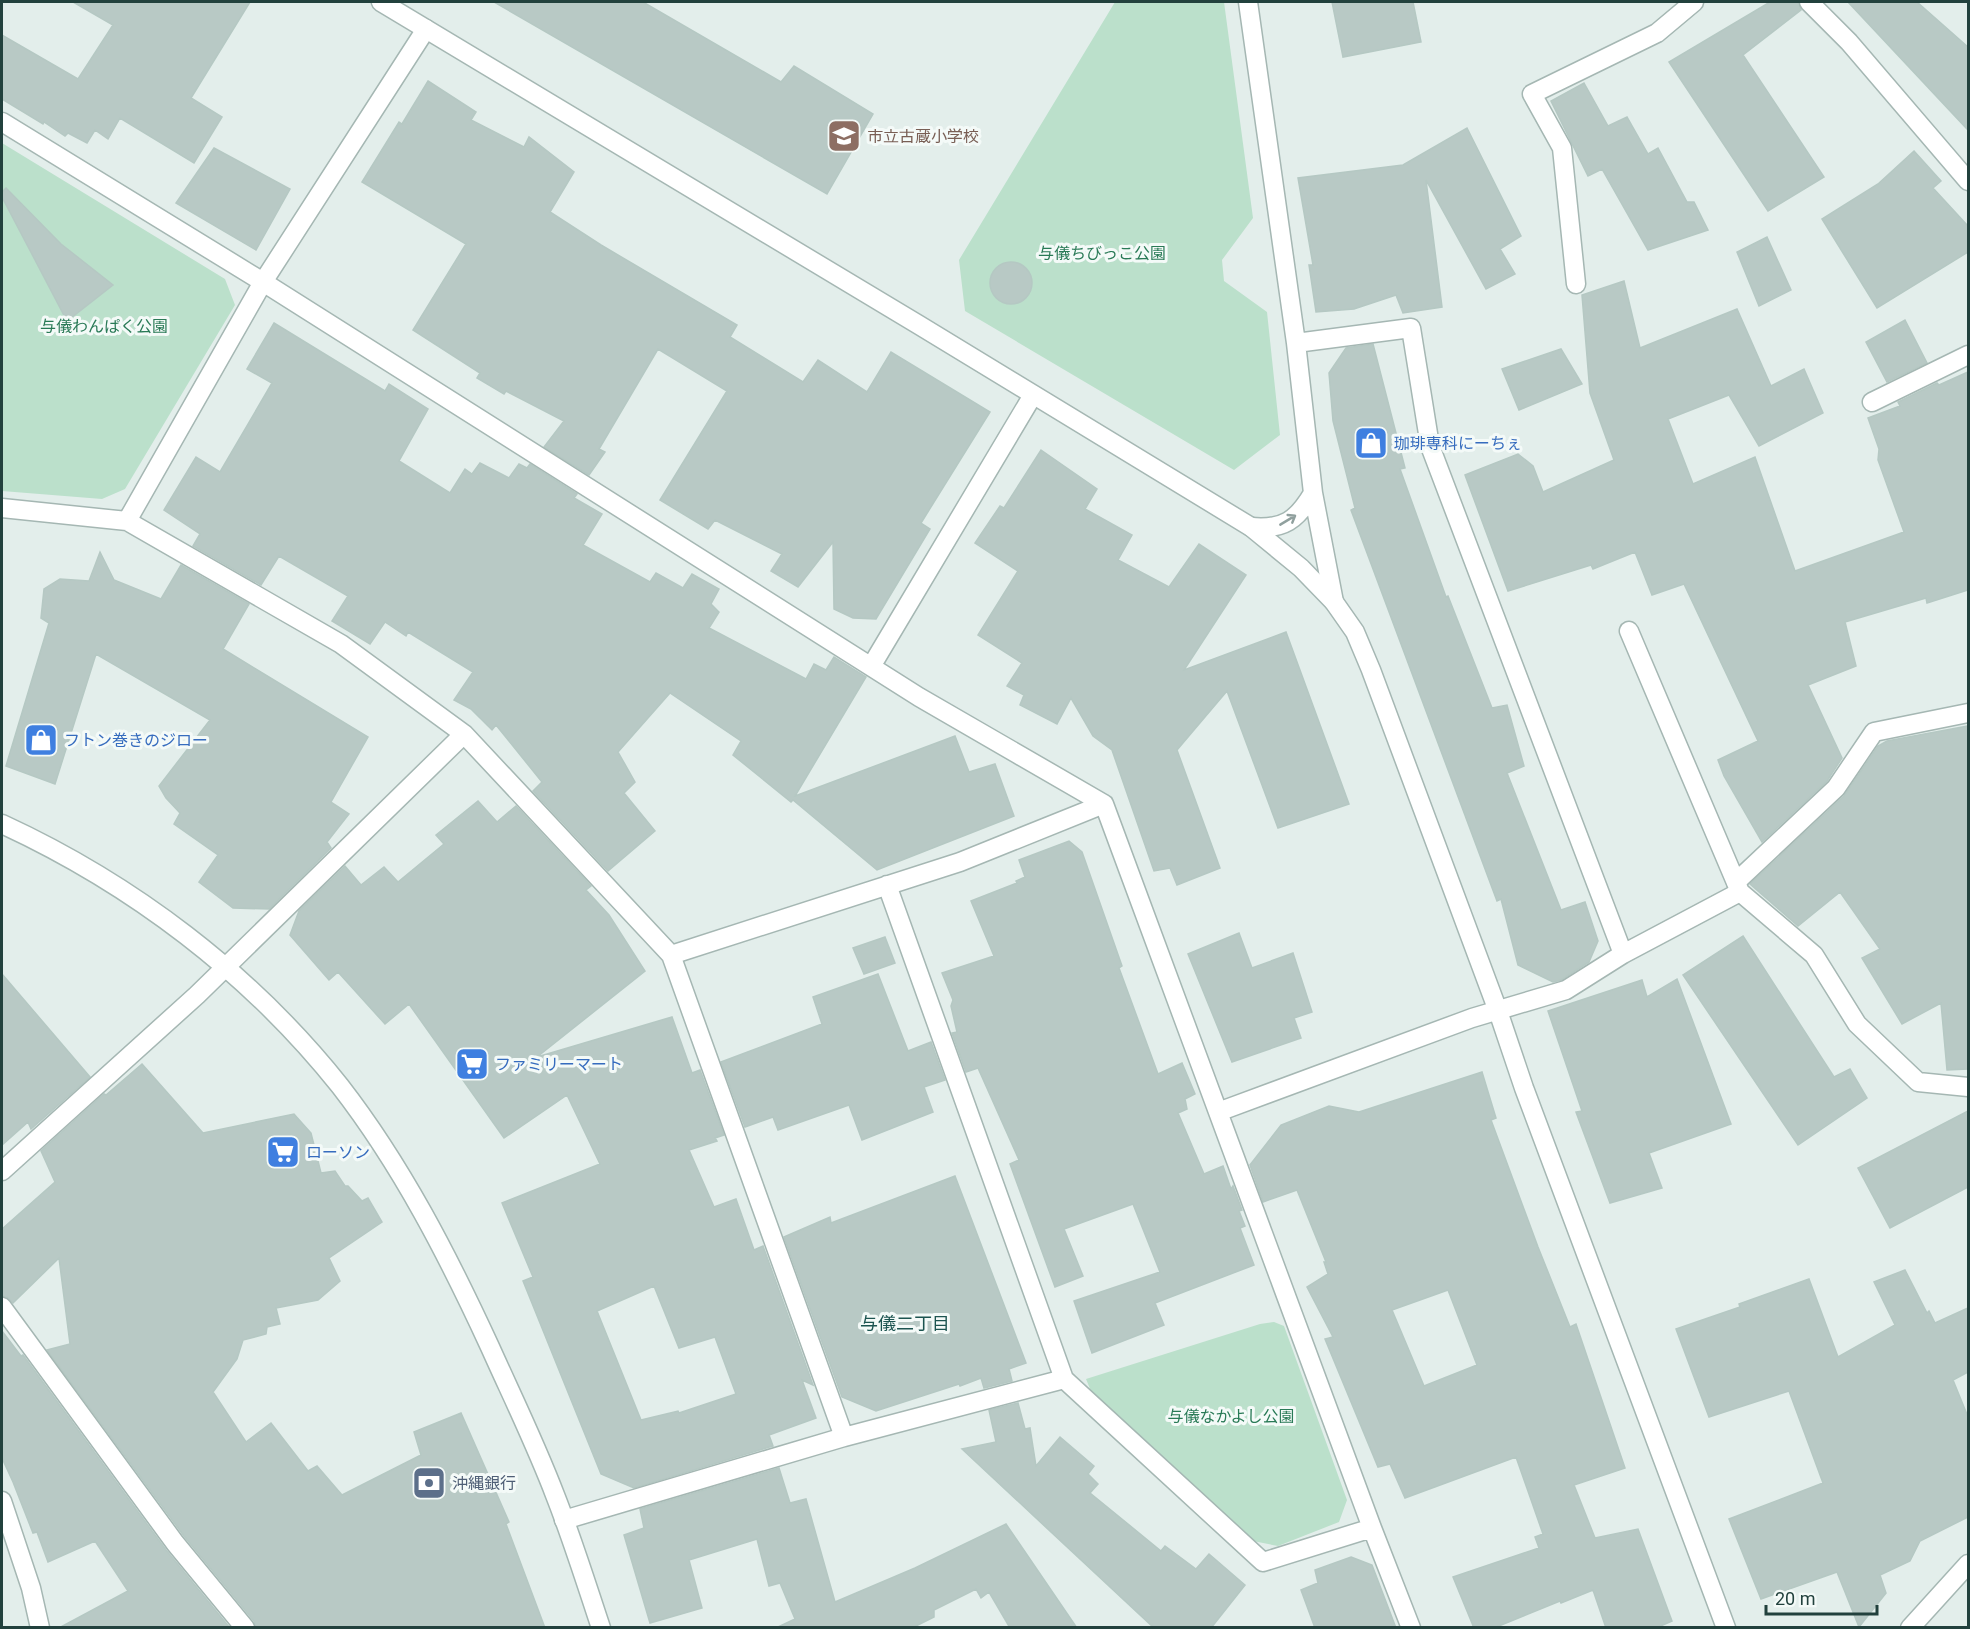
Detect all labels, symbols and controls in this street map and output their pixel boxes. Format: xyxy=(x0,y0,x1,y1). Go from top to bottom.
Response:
school or university icon: 市立古蔵小学校 xyxy=(826,118,862,154)
place label: 市立古蔵小学校 xyxy=(867,127,979,146)
park label: 与儀ちびっこ公園 xyxy=(1038,244,1166,263)
park label: 与儀わんぱく公園 xyxy=(40,317,168,336)
shop icon: 珈琲専科にーちぇ xyxy=(1353,425,1389,461)
place label: 珈琲専科にーちぇ xyxy=(1394,434,1522,453)
one-way arrow xyxy=(1279,514,1296,526)
shop icon: フトン巻きのジロー xyxy=(23,722,59,758)
place label: フトン巻きのジロー xyxy=(64,731,208,750)
supermarket icon: ファミリーマート xyxy=(454,1046,490,1082)
place label: ファミリーマート xyxy=(495,1055,623,1074)
supermarket icon: ローソン xyxy=(265,1134,301,1170)
place label: ローソン xyxy=(306,1143,370,1162)
district label: 与儀二丁目 xyxy=(860,1313,950,1334)
park label: 与儀なかよし公園 xyxy=(1167,1407,1295,1426)
bank icon: 沖縄銀行 xyxy=(411,1465,447,1501)
place label: 沖縄銀行 xyxy=(452,1474,516,1493)
scale bar xyxy=(1766,1578,1877,1616)
text: 20 m xyxy=(1775,1588,1815,1609)

